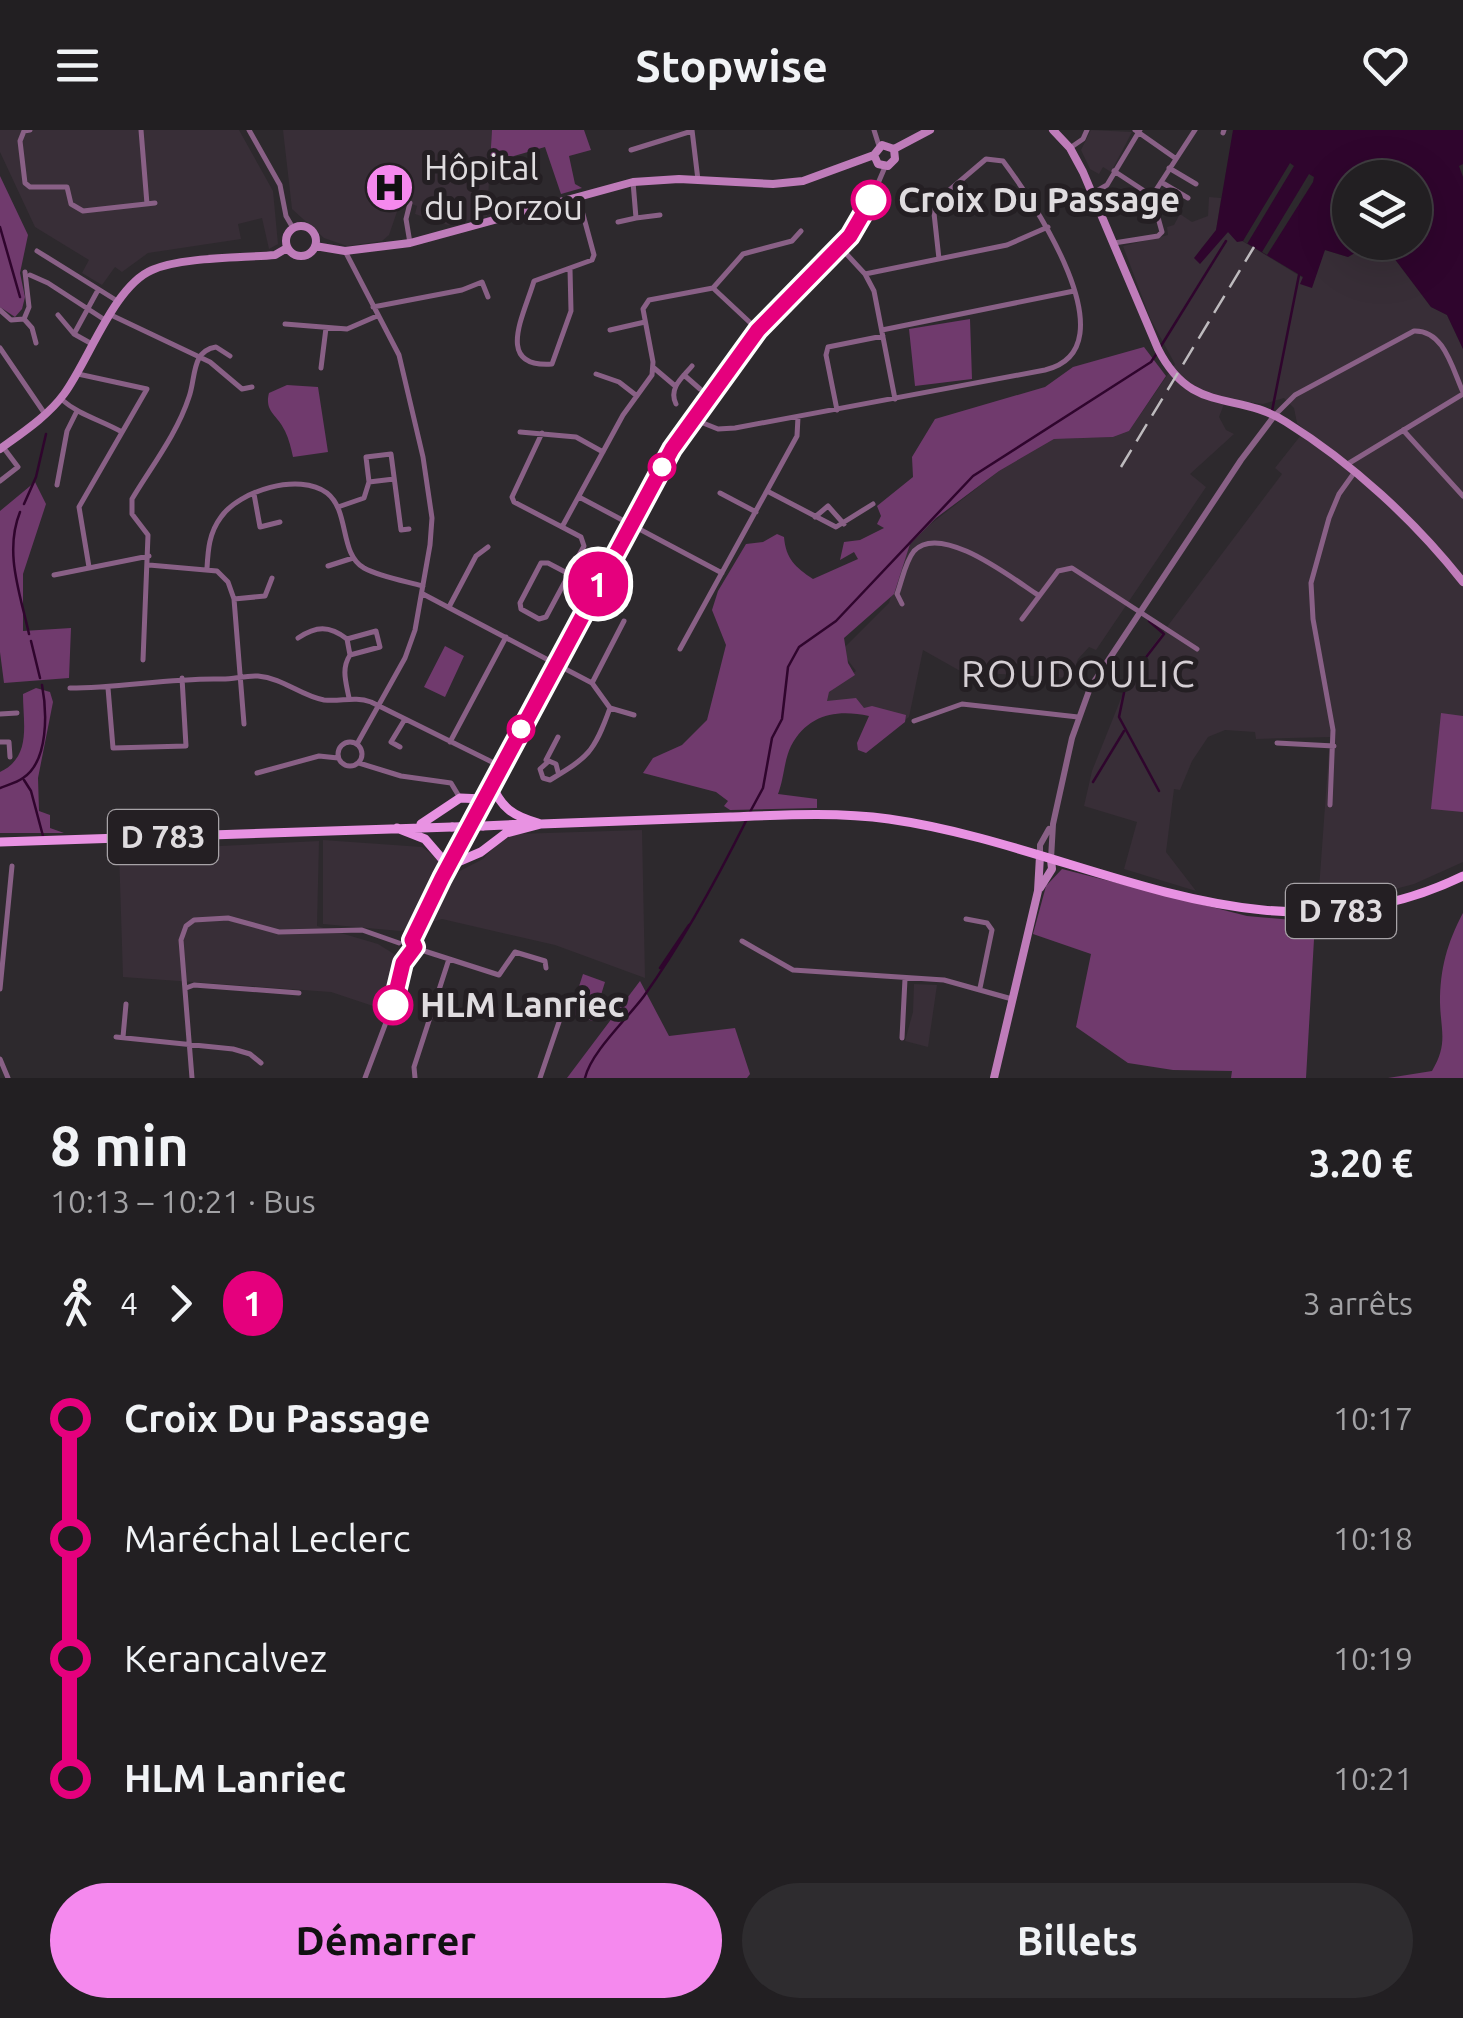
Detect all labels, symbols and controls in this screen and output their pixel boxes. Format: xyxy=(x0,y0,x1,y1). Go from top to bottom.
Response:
icon: menu xyxy=(50,38,105,93)
icon: heart xyxy=(1358,38,1413,93)
text: Stopwise xyxy=(635,40,828,91)
place label: Hôpital du Porzou xyxy=(424,147,583,227)
map controls xyxy=(1332,160,1432,260)
button: layers xyxy=(1332,160,1432,260)
hospital icon: Hôpital du Porzou xyxy=(363,162,415,214)
place label: Croix Du Passage xyxy=(898,179,1180,219)
marker: Croix Du Passage xyxy=(852,181,890,219)
unlabelled marker xyxy=(649,454,675,480)
line badge: 1 xyxy=(566,552,630,616)
text: 1 xyxy=(588,564,608,604)
district label: ROUDOULIC xyxy=(961,652,1197,694)
unlabelled marker xyxy=(508,716,534,742)
road number: D 783 xyxy=(108,810,218,864)
road number: D 783 xyxy=(1286,884,1396,938)
place label: HLM Lanriec xyxy=(420,984,625,1024)
marker: HLM Lanriec xyxy=(374,986,412,1024)
text: 8 min xyxy=(50,1115,189,1176)
text: 3.20 € xyxy=(1309,1142,1413,1184)
text: 10:13 – 10:21 · Bus xyxy=(50,1183,316,1219)
icon: walk xyxy=(50,1276,105,1331)
icon: forward xyxy=(153,1276,208,1331)
text: 1 xyxy=(243,1283,263,1323)
text: 4 xyxy=(120,1285,138,1321)
text: 3 arrêts xyxy=(1303,1285,1413,1321)
text: Croix Du Passage xyxy=(124,1397,430,1439)
text: 10:17 xyxy=(1333,1400,1413,1436)
text: Maréchal Leclerc xyxy=(124,1517,410,1559)
text: 10:18 xyxy=(1333,1520,1413,1556)
text: Kerancalvez xyxy=(124,1637,327,1679)
text: 10:19 xyxy=(1333,1640,1413,1676)
text: HLM Lanriec xyxy=(124,1757,346,1799)
text: 10:21 xyxy=(1333,1760,1413,1796)
button: Démarrer xyxy=(50,1883,722,1998)
button: Billets xyxy=(742,1883,1413,1998)

